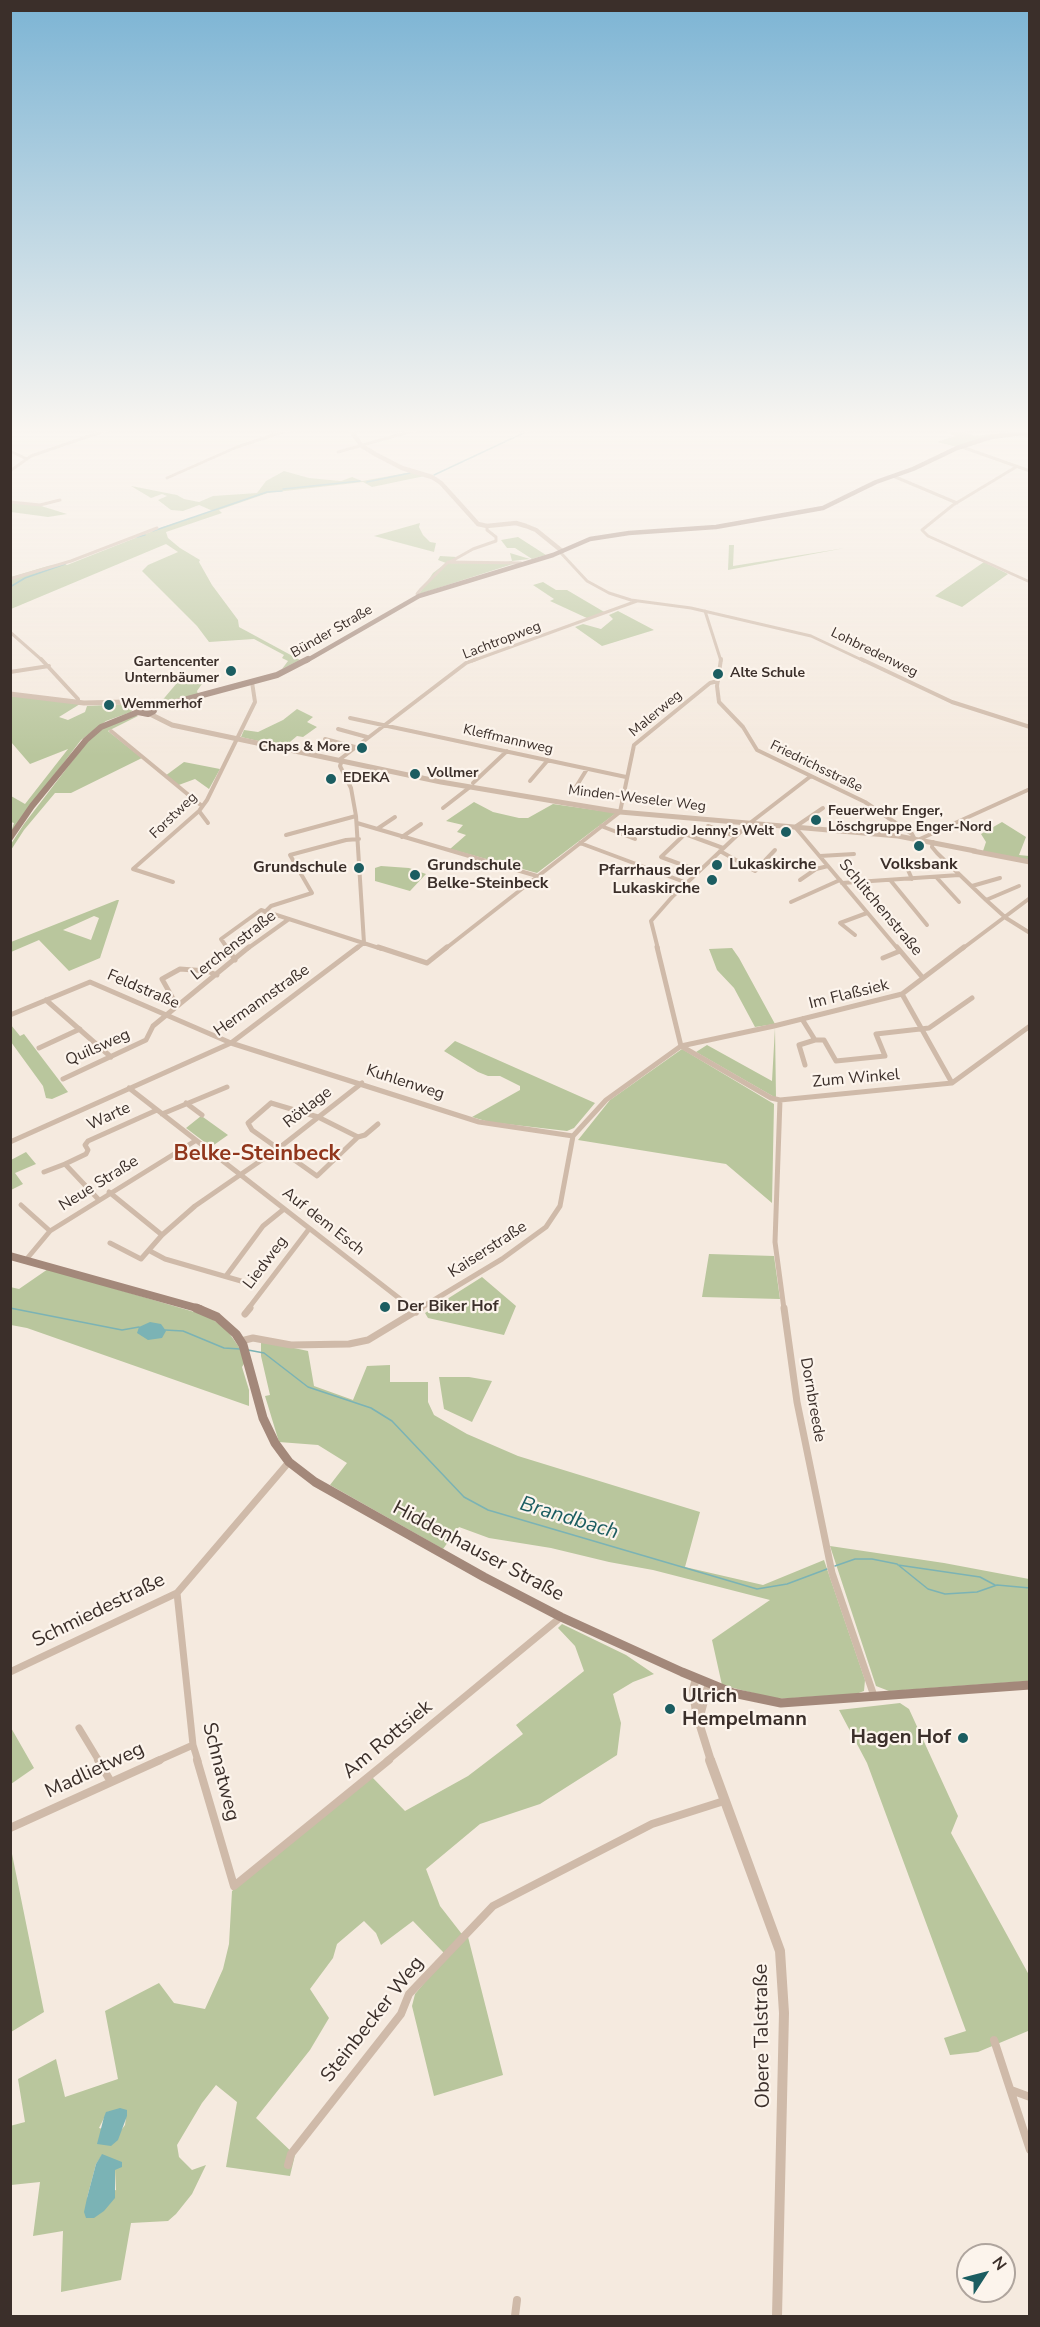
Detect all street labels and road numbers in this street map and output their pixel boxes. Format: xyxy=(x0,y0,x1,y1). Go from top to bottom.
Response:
street label: Bünder Straße xyxy=(288,602,376,662)
street label: Lachtropweg xyxy=(461,618,543,664)
street label: Lohbredenweg xyxy=(828,625,920,681)
street label: Malerweg xyxy=(626,687,686,741)
street label: Kleffmannweg xyxy=(461,721,555,759)
street label: Friedrichsstraße xyxy=(767,737,865,797)
street label: Minden-Weseler Weg xyxy=(567,782,707,816)
street label: Forstweg xyxy=(147,789,201,843)
street label: Schlitchenstraße xyxy=(834,856,926,960)
street label: Lerchenstraße xyxy=(188,907,280,985)
street label: Hermannstraße xyxy=(210,961,314,1041)
street label: Feldstraße xyxy=(104,966,182,1014)
street label: Im Flaßsiek xyxy=(807,976,891,1014)
street label: Quilsweg xyxy=(63,1025,133,1071)
street label: Kuhlenweg xyxy=(363,1061,447,1105)
street label: Zum Winkel xyxy=(812,1066,900,1092)
street label: Rötlage xyxy=(280,1083,336,1133)
street label: Warte xyxy=(84,1099,134,1135)
street label: Neue Straße xyxy=(56,1152,142,1216)
street label: Auf dem Esch xyxy=(278,1184,368,1260)
street label: Kaiserstraße xyxy=(445,1218,531,1282)
street label: Liedweg xyxy=(240,1233,292,1293)
street label: Dornbreede xyxy=(795,1356,829,1444)
street label: Hiddenhauser Straße xyxy=(388,1497,568,1607)
street label: Schmiedestraße xyxy=(29,1568,169,1654)
street label: Am Rottsiek xyxy=(338,1696,438,1784)
street label: Schnatweg xyxy=(196,1720,244,1824)
street label: Madlietweg xyxy=(42,1738,148,1804)
street label: Steinbecker Weg xyxy=(316,1952,430,2088)
street label: Obere Talstraße xyxy=(750,1964,776,2108)

